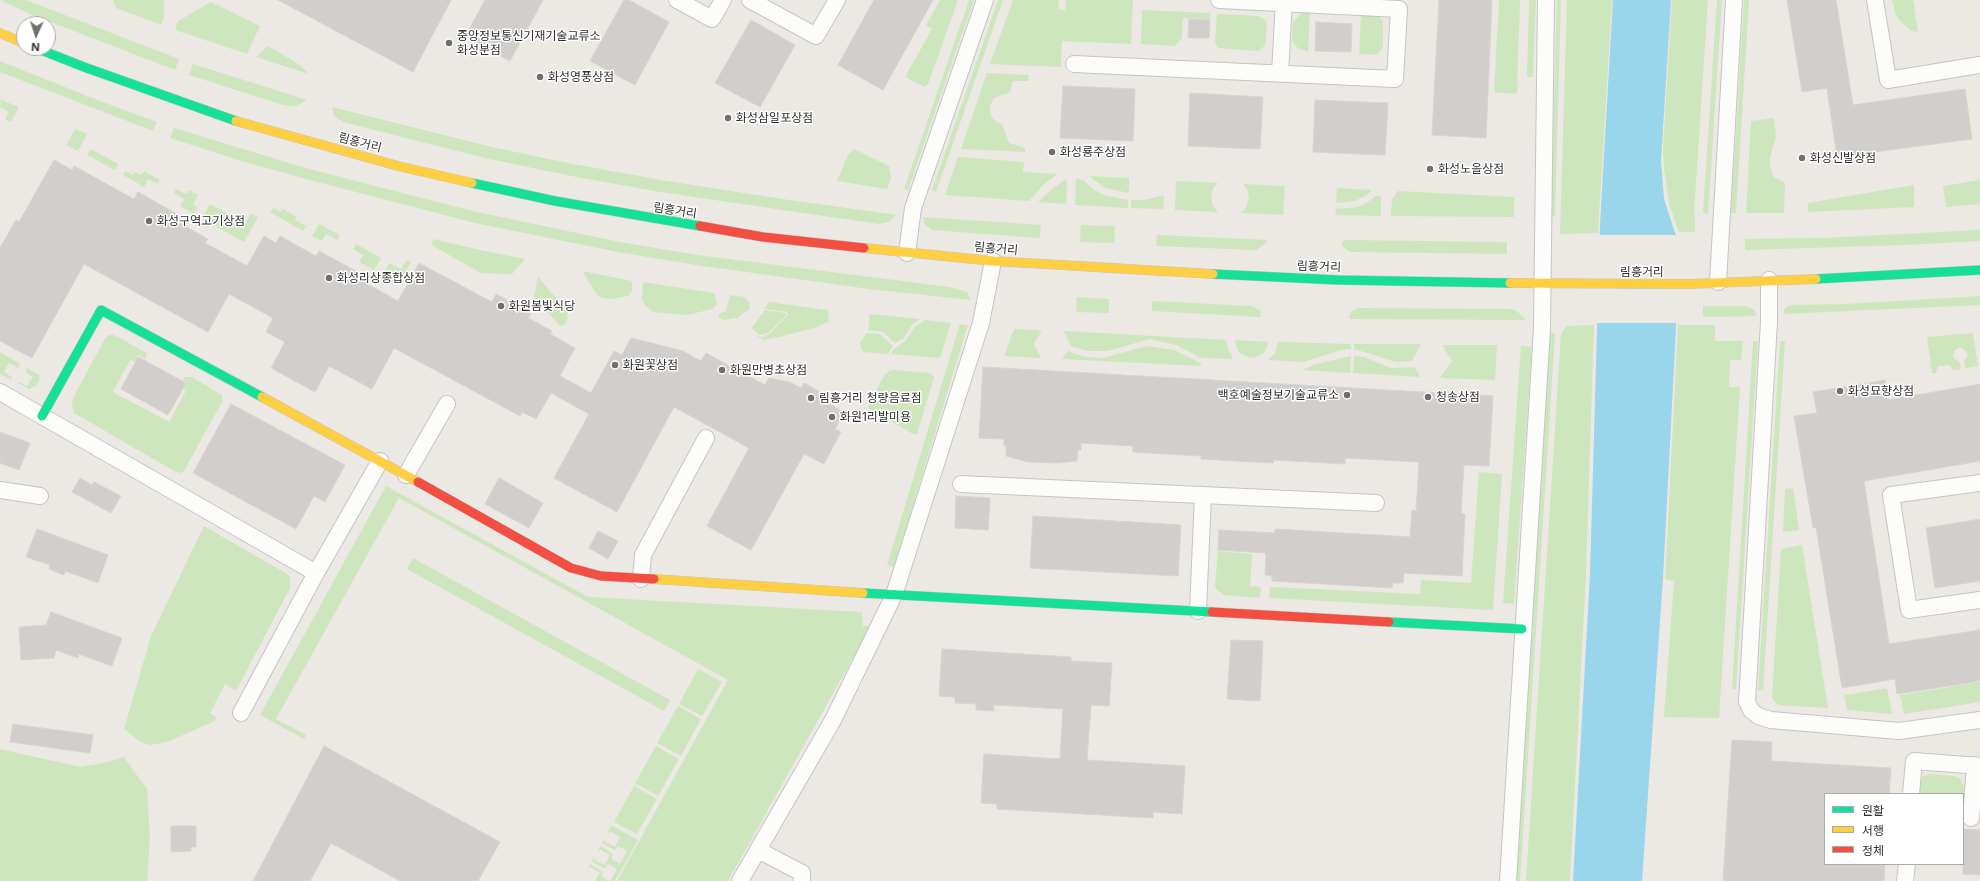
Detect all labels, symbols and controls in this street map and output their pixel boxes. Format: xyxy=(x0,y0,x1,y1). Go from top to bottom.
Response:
north arrow xyxy=(16,16,56,56)
place label: 중앙정보통신기재기술교류소 화성분점 xyxy=(457,29,601,57)
marker: 중앙정보통신기재기술교류소 화성분점 xyxy=(444,38,454,48)
text: N xyxy=(31,40,40,54)
place label: 화성영풍상점 xyxy=(548,70,614,84)
marker: 화성영풍상점 xyxy=(535,72,545,82)
place label: 화성삼일포상점 xyxy=(736,111,813,125)
marker: 화성삼일포상점 xyxy=(723,113,733,123)
street label: 림흥거리 xyxy=(337,130,383,156)
place label: 화성룡주상점 xyxy=(1060,145,1126,159)
marker: 화성룡주상점 xyxy=(1047,147,1057,157)
place label: 화성신발상점 xyxy=(1810,151,1876,165)
marker: 화성신발상점 xyxy=(1797,153,1807,163)
place label: 화성노을상점 xyxy=(1438,162,1504,176)
marker: 화성노을상점 xyxy=(1425,164,1435,174)
street label: 림흥거리 xyxy=(652,200,698,222)
place label: 화성구역고기상점 xyxy=(157,214,245,228)
marker: 화성구역고기상점 xyxy=(144,216,154,226)
street label: 림흥거리 xyxy=(973,240,1019,258)
street label: 림흥거리 xyxy=(1297,259,1341,275)
street label: 림흥거리 xyxy=(1620,265,1664,279)
place label: 화성리상종합상점 xyxy=(337,271,425,285)
marker: 화성리상종합상점 xyxy=(324,273,334,283)
place label: 화원봄빛식당 xyxy=(509,299,575,313)
marker: 화원봄빛식당 xyxy=(496,301,506,311)
place label: 화원꽃상점 xyxy=(623,358,678,372)
marker: 화원꽃상점 xyxy=(610,360,620,370)
place label: 화원만병초상점 xyxy=(730,363,807,377)
marker: 화원만병초상점 xyxy=(717,365,727,375)
place label: 화성묘향상점 xyxy=(1848,384,1914,398)
marker: 화성묘향상점 xyxy=(1835,386,1845,396)
place label: 백호예술정보기술교류소 xyxy=(1218,388,1339,402)
marker: 백호예술정보기술교류소 xyxy=(1342,390,1352,400)
place label: 청송상점 xyxy=(1436,390,1480,404)
place label: 림흥거리 청량음료점 xyxy=(819,391,922,405)
marker: 청송상점 xyxy=(1423,392,1433,402)
marker: 림흥거리 청량음료점 xyxy=(806,393,816,403)
place label: 화원1리발미용 xyxy=(840,410,911,424)
marker: 화원1리발미용 xyxy=(827,412,837,422)
legend xyxy=(1824,793,1964,865)
text: 원활 xyxy=(1862,803,1884,818)
text: 서행 xyxy=(1862,823,1884,838)
text: 정체 xyxy=(1862,843,1884,858)

